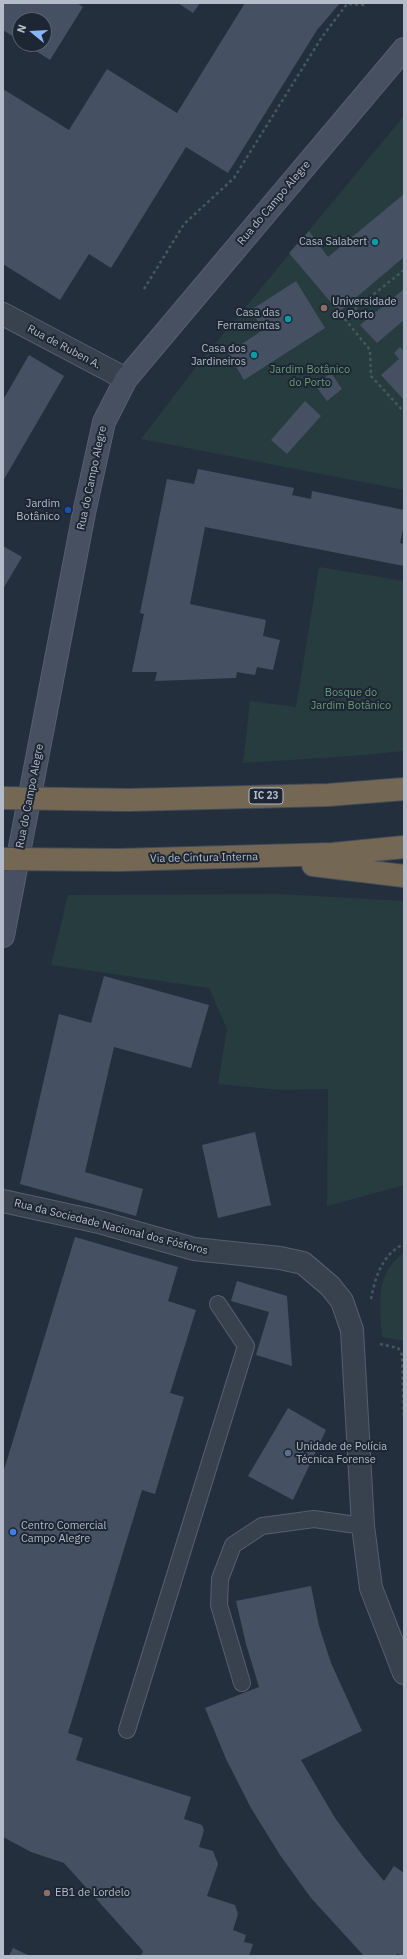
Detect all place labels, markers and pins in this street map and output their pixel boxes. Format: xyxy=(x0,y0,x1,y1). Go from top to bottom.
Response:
place label: Casa Salabert xyxy=(299,235,367,249)
marker: Casa Salabert xyxy=(370,237,380,247)
place label: Universidade do Porto xyxy=(332,295,397,321)
marker: Universidade do Porto xyxy=(319,303,329,313)
place label: Casa das Ferramentas xyxy=(217,306,280,332)
marker: Casa das Ferramentas xyxy=(283,314,293,324)
place label: Casa dos Jardineiros xyxy=(191,342,246,368)
marker: Casa dos Jardineiros xyxy=(249,350,259,360)
place label: Jardim Botânico xyxy=(16,497,60,523)
marker: Jardim Botânico xyxy=(63,505,73,515)
place label: Unidade de Polícia Técnica Forense xyxy=(296,1440,387,1466)
marker: Unidade de Polícia Técnica Forense xyxy=(283,1448,293,1458)
place label: Centro Comercial Campo Alegre xyxy=(21,1519,106,1545)
marker: Centro Comercial Campo Alegre xyxy=(8,1527,18,1537)
place label: EB1 de Lordelo xyxy=(55,1886,130,1900)
marker: EB1 de Lordelo xyxy=(42,1888,52,1898)

